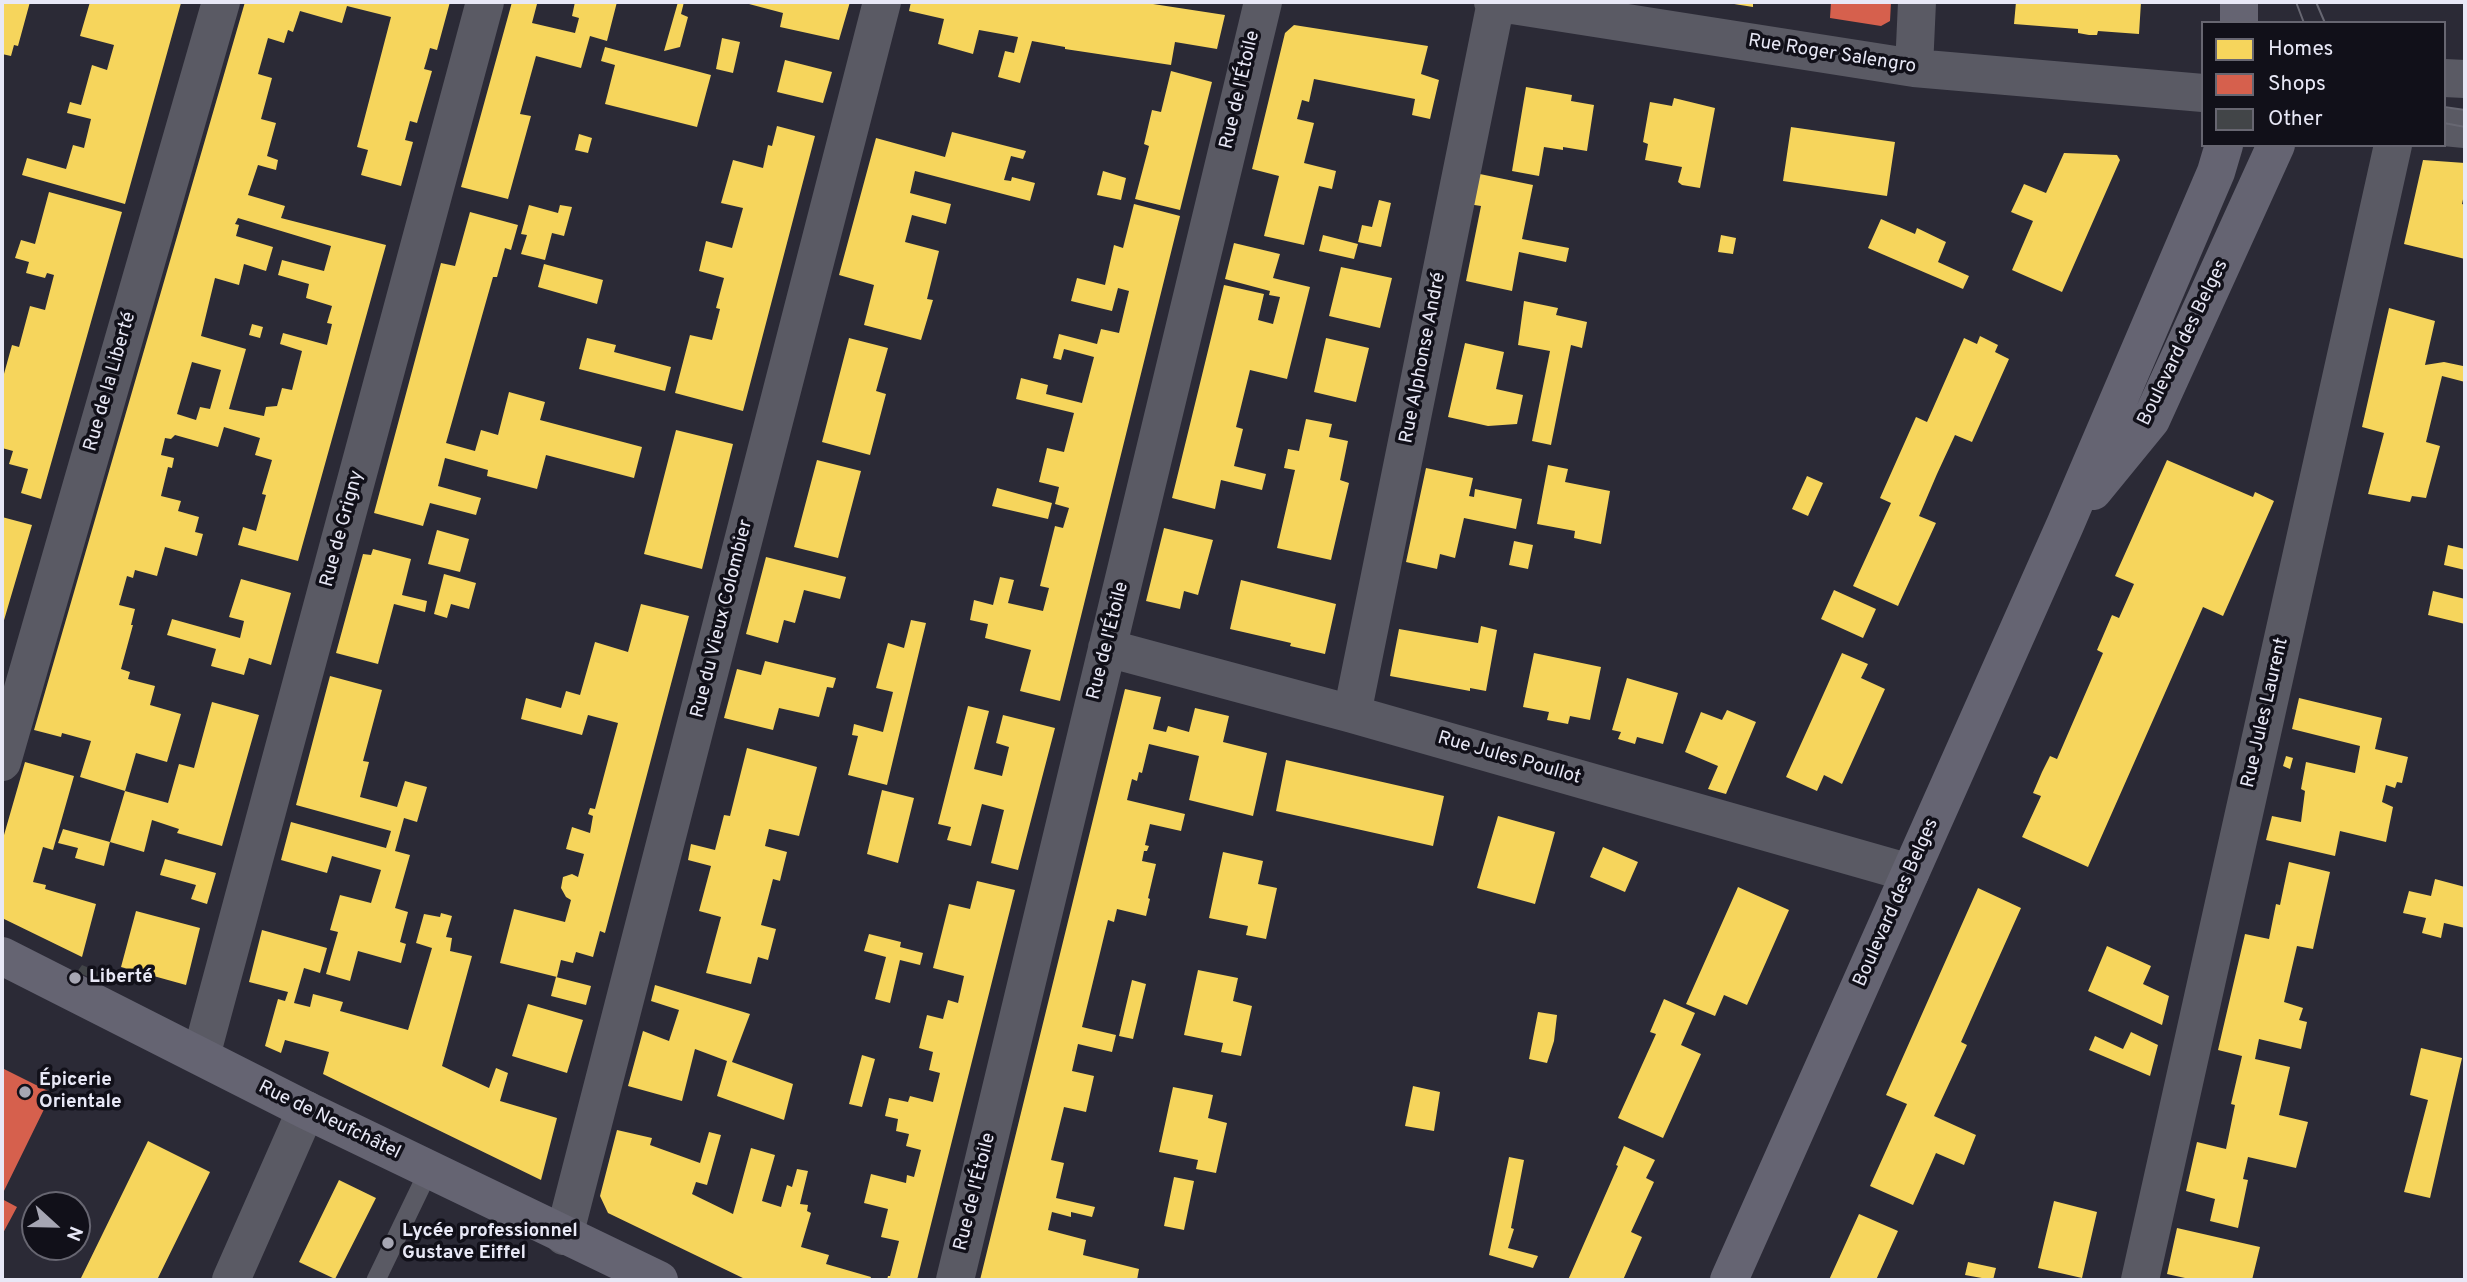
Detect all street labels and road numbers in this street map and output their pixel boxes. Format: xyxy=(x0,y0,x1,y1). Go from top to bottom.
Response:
street label: Rue de l'Étoile xyxy=(1216,29,1266,151)
street label: Rue Roger Salengro xyxy=(1746,30,1918,80)
street label: Boulevard des Belges xyxy=(2134,256,2234,430)
street label: Rue Alphonse André xyxy=(1396,271,1452,445)
street label: Rue de la Liberté xyxy=(80,310,142,454)
street label: Rue de Grigny xyxy=(316,468,370,590)
street label: Rue du Vieux Colombier xyxy=(687,517,759,721)
street label: Rue de l'Étoile xyxy=(1083,580,1135,702)
street label: Rue Jules Laurent xyxy=(2238,636,2294,790)
street label: Rue Jules Poullot xyxy=(1435,728,1583,790)
street label: Boulevard des Belges xyxy=(1850,815,1944,991)
street label: Rue de Neufchâtel xyxy=(254,1077,404,1165)
street label: Rue de l'Étoile xyxy=(950,1131,1002,1253)

